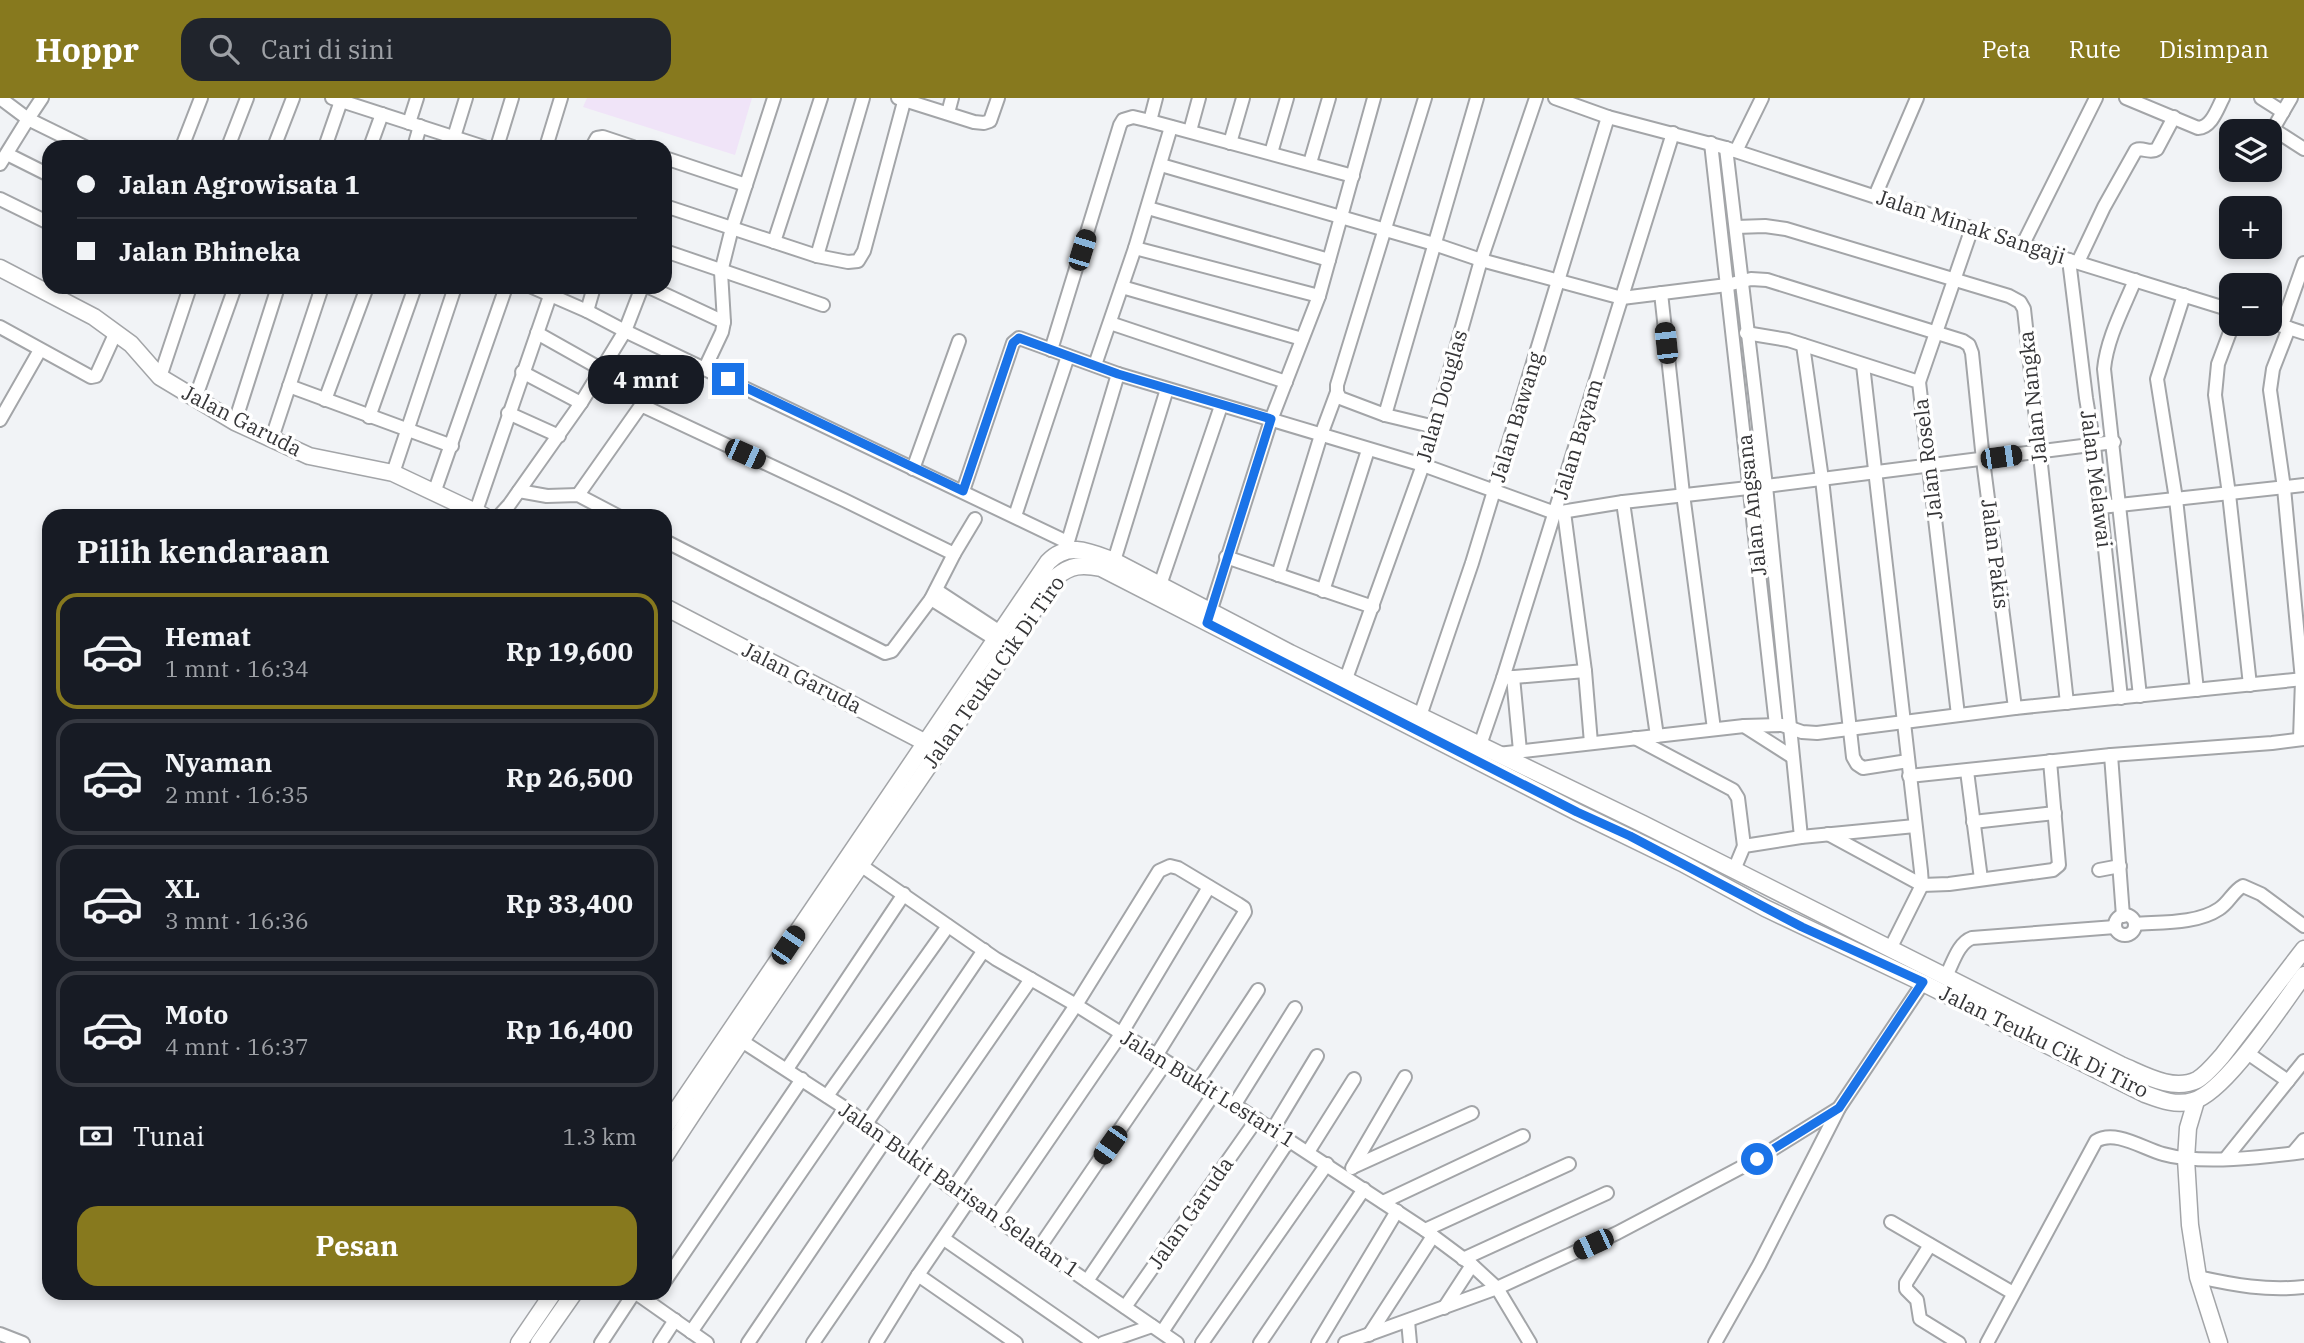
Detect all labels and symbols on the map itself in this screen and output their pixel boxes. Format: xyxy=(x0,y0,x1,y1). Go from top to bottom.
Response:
street label: Jalan Minak Sangaji xyxy=(1873,182,2069,270)
car xyxy=(1066,227,1099,273)
car xyxy=(1654,321,1679,365)
street label: Jalan Douglas xyxy=(1409,326,1473,465)
street label: Jalan Nangka xyxy=(2011,329,2053,465)
street label: Jalan Bawang xyxy=(1483,348,1549,485)
callout: 4 mnt xyxy=(588,354,704,404)
route end xyxy=(712,363,744,395)
street label: Jalan Bayam xyxy=(1545,375,1609,502)
street label: Jalan Garuda xyxy=(178,378,307,462)
street label: Jalan Rosela xyxy=(1906,397,1948,521)
street label: Jalan Melawai xyxy=(2075,408,2119,549)
street label: Jalan Angsana xyxy=(1730,433,1772,578)
car xyxy=(722,436,769,472)
car xyxy=(1979,444,2024,470)
street label: Jalan Pakis xyxy=(1975,497,2017,610)
street label: Jalan Teuku Cik Di Tiro xyxy=(916,570,1070,773)
street label: Jalan Garuda xyxy=(738,635,867,719)
car xyxy=(768,922,809,968)
street label: Jalan Teuku Cik Di Tiro xyxy=(1935,978,2154,1104)
street label: Jalan Bukit Lestari 1 xyxy=(1116,1023,1301,1153)
street label: Jalan Bukit Barisan Selatan 1 xyxy=(834,1095,1085,1283)
car xyxy=(1090,1122,1131,1168)
route start xyxy=(1741,1143,1773,1175)
street label: Jalan Garuda xyxy=(1141,1151,1239,1274)
car xyxy=(1570,1226,1617,1262)

